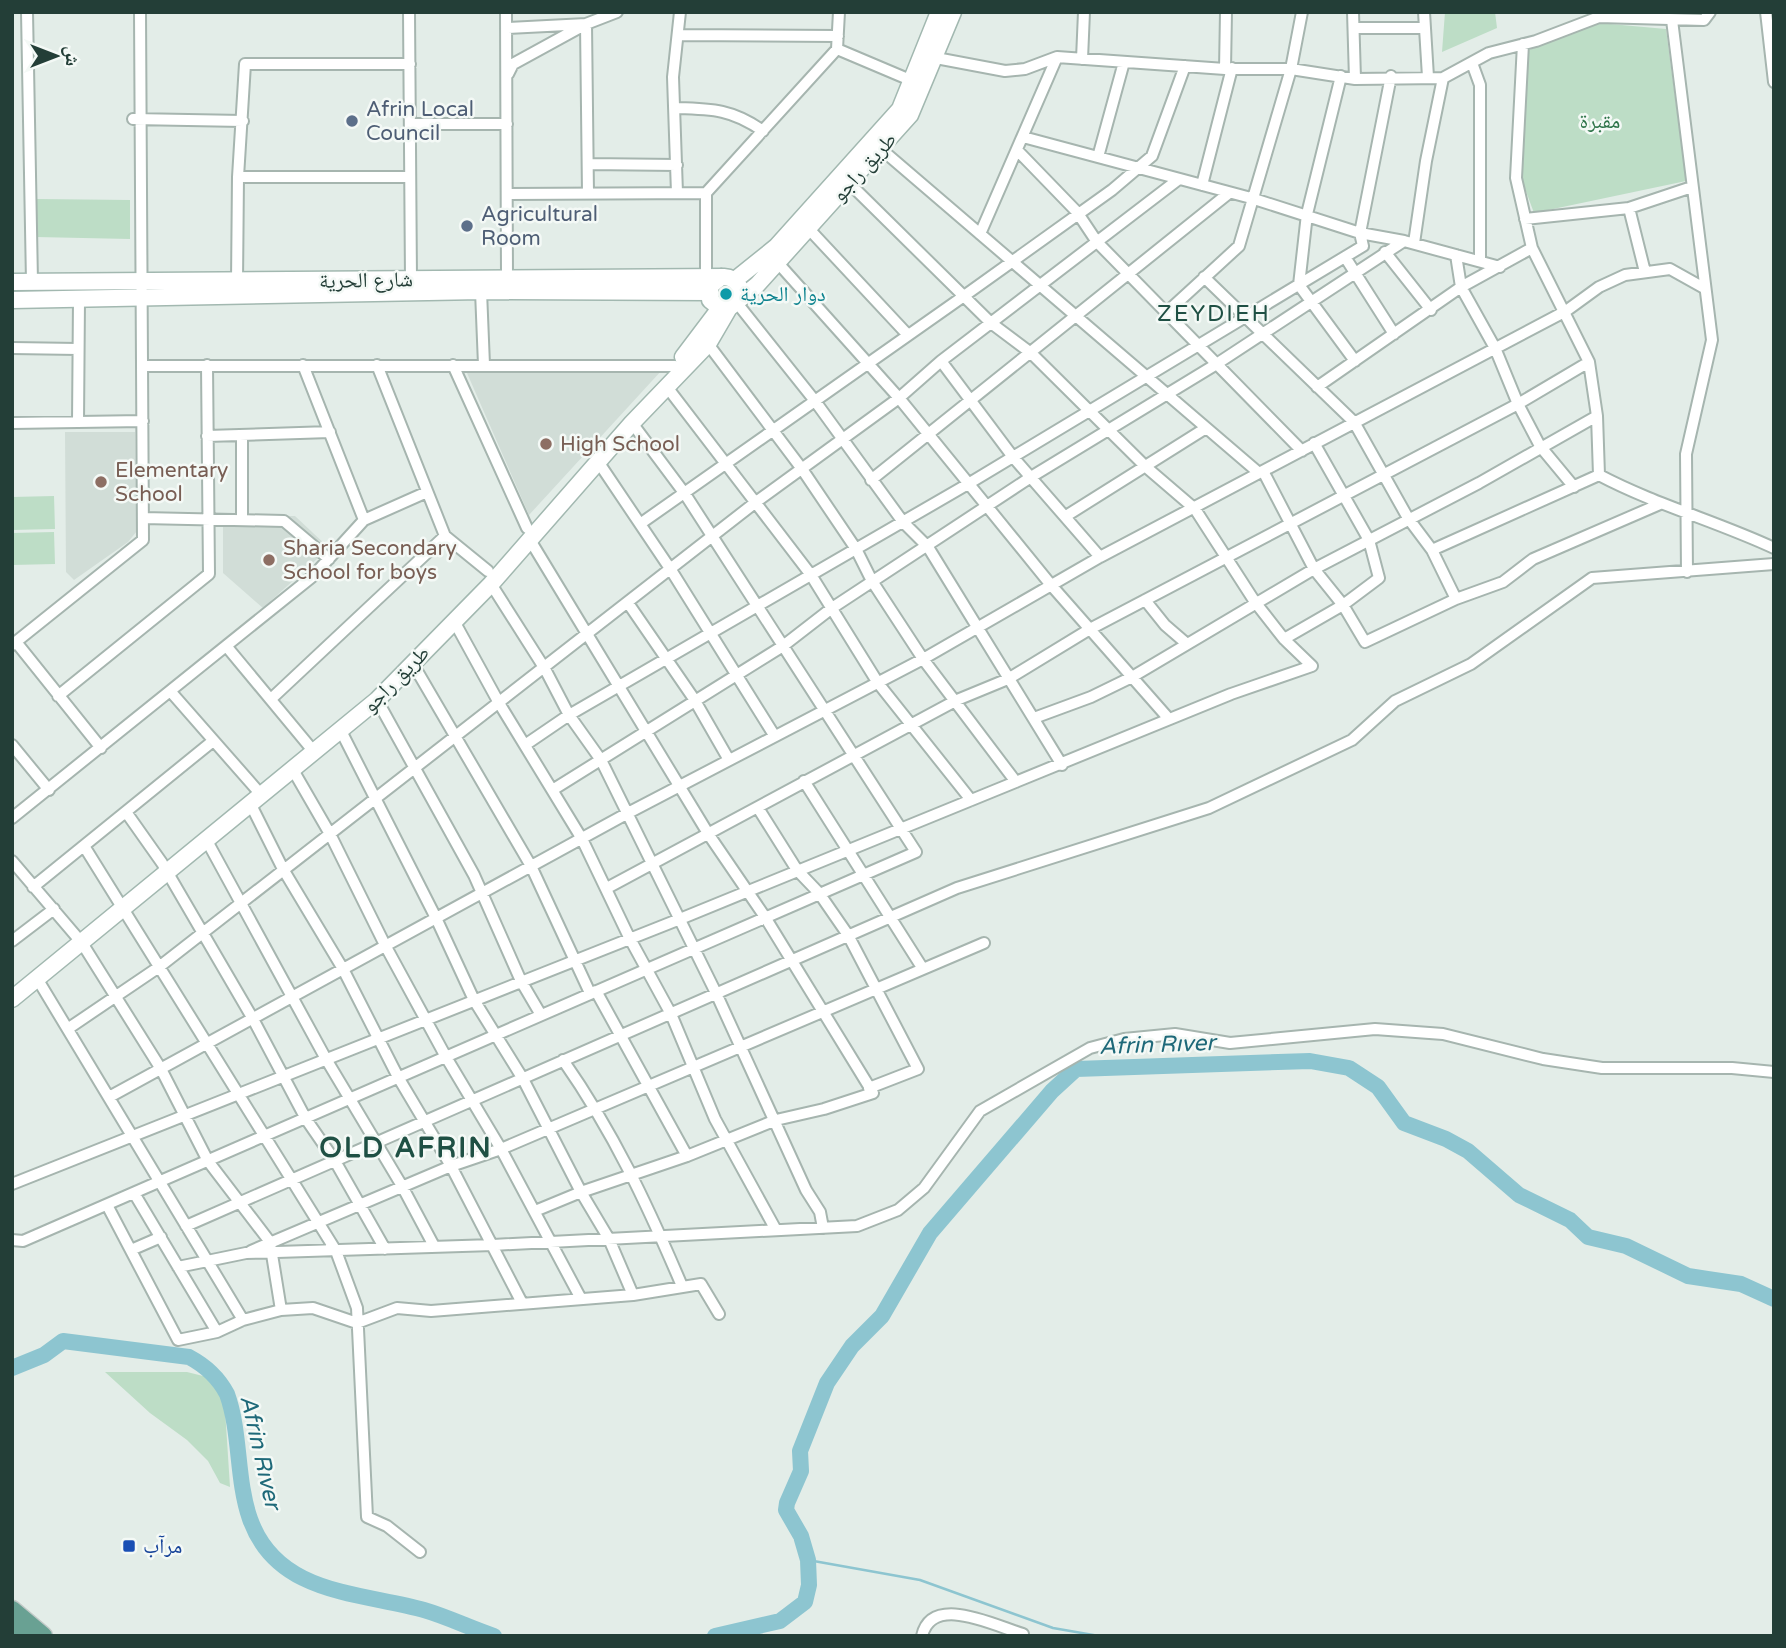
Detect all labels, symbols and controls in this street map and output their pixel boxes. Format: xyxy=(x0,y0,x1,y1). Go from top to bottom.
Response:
north arrow xyxy=(21,21,91,91)
text: ش xyxy=(61,46,83,66)
place label: Afrin Local Council xyxy=(366,97,474,146)
park label: مقبرة xyxy=(1580,109,1620,134)
marker: Afrin Local Council xyxy=(344,113,360,129)
street label: طريق راجو xyxy=(827,127,902,207)
place label: Agricultural Room xyxy=(481,202,598,251)
marker: Agricultural Room xyxy=(459,218,475,234)
street label: شارع الحرية xyxy=(319,267,413,294)
place label: دوار الحرية xyxy=(740,282,826,307)
marker: دوار الحرية xyxy=(718,286,734,302)
district label: ZEYDIEH xyxy=(1157,300,1271,328)
place label: High School xyxy=(560,432,680,457)
marker: High School xyxy=(538,436,554,452)
place label: Elementary School xyxy=(115,458,228,507)
marker: Elementary School xyxy=(93,474,109,490)
place label: Sharia Secondary School for boys xyxy=(283,536,457,585)
marker: Sharia Secondary School for boys xyxy=(261,552,277,568)
street label: طريق راجو xyxy=(358,641,435,718)
water label: Afrin Rıver xyxy=(1099,1029,1219,1061)
district label: OLD AFRIN xyxy=(319,1131,493,1165)
water label: Afrin Rıver xyxy=(233,1393,287,1515)
place label: مرآب xyxy=(143,1534,182,1559)
marker: مرآب xyxy=(121,1538,137,1554)

